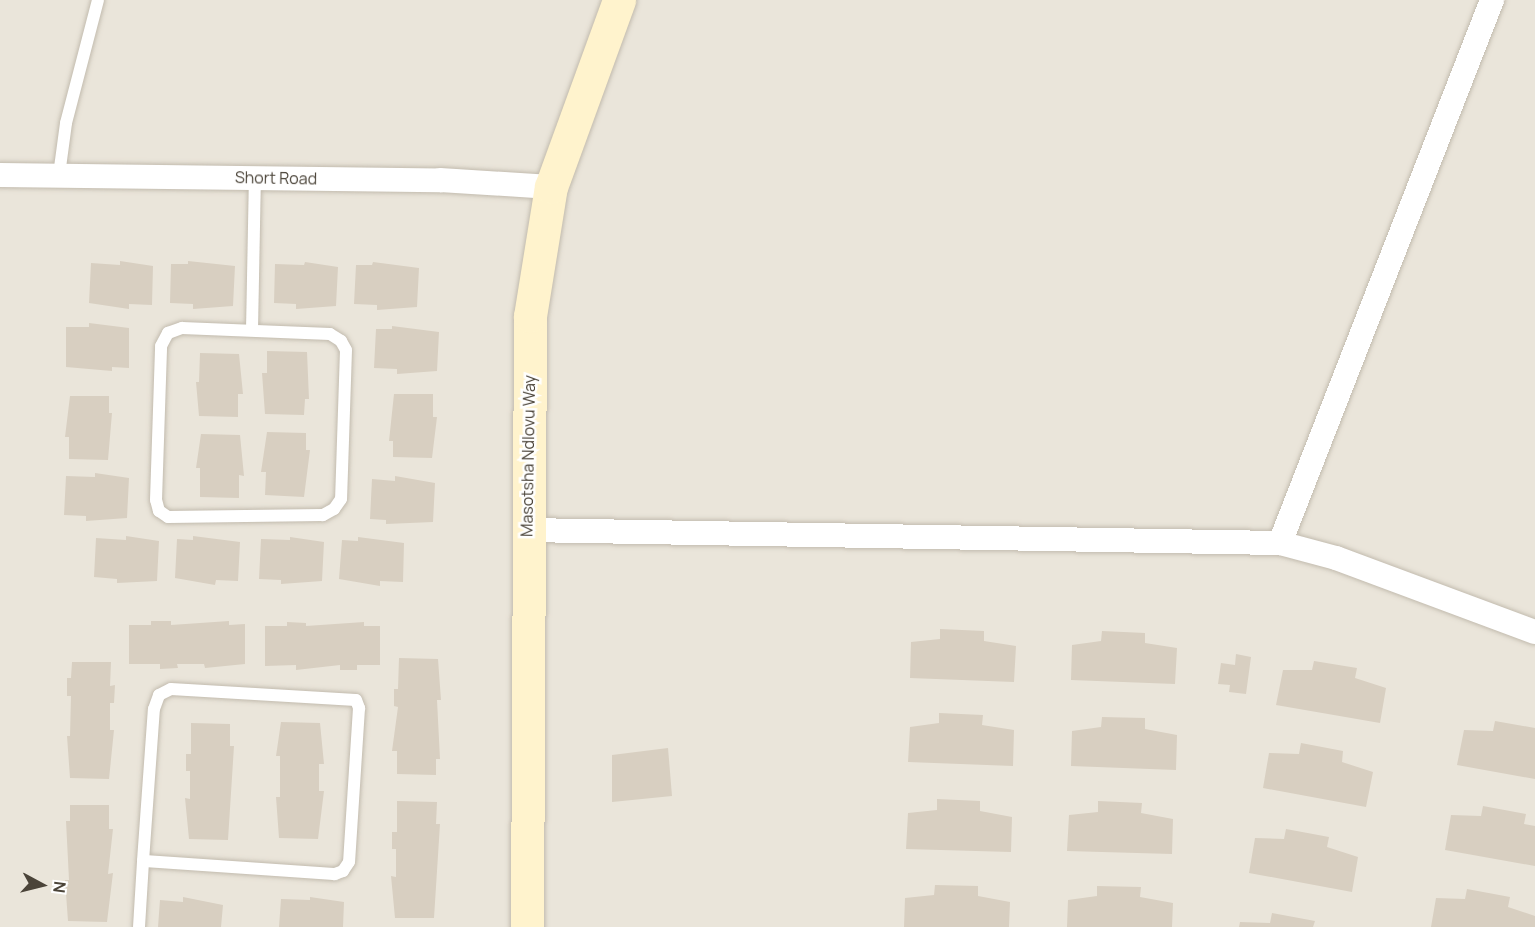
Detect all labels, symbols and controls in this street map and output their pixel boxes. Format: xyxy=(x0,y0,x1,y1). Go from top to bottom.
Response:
street label: Short Road xyxy=(235,168,317,188)
street label: Masotsha Ndlovu Way xyxy=(517,375,539,537)
north arrow xyxy=(12,855,72,915)
text: N xyxy=(48,880,71,894)

